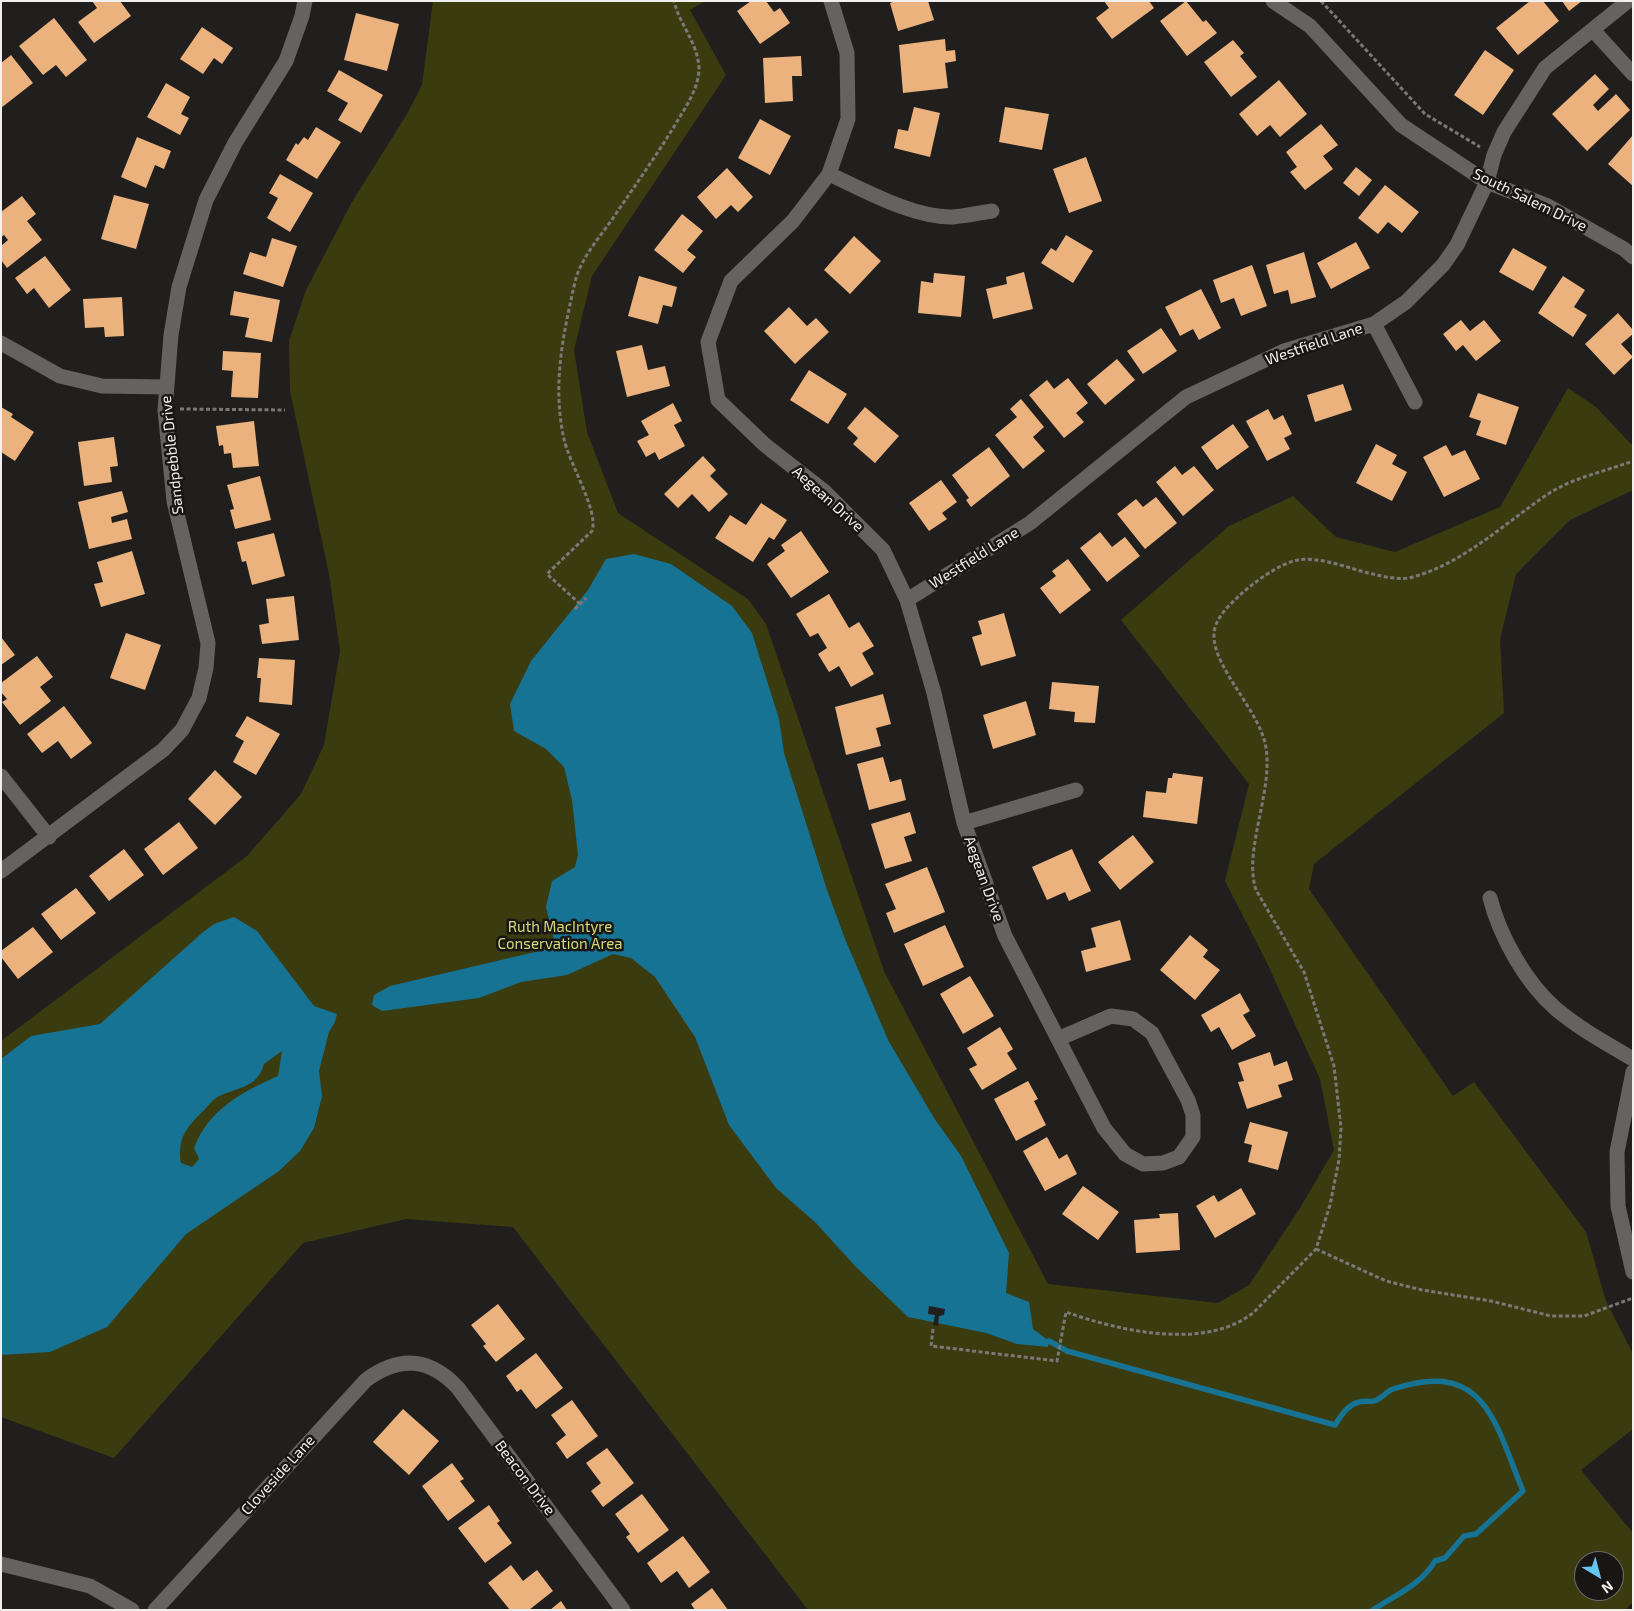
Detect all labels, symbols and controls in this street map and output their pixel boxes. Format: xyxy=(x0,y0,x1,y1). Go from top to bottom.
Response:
street label: South Salem Drive xyxy=(1470,165,1590,235)
street label: Westfield Lane xyxy=(1263,319,1365,369)
street label: Sandpebble Drive xyxy=(157,395,187,515)
street label: Aegean Drive xyxy=(789,462,867,536)
street label: Westfield Lane xyxy=(926,523,1022,593)
street label: Aegean Drive xyxy=(960,834,1008,924)
park label: Ruth MacIntyre Conservation Area xyxy=(497,918,623,953)
street label: Cloveside Lane xyxy=(237,1431,319,1519)
street label: Beacon Drive xyxy=(491,1437,559,1519)
north arrow xyxy=(1574,1551,1624,1601)
text: N xyxy=(1599,1578,1617,1597)

